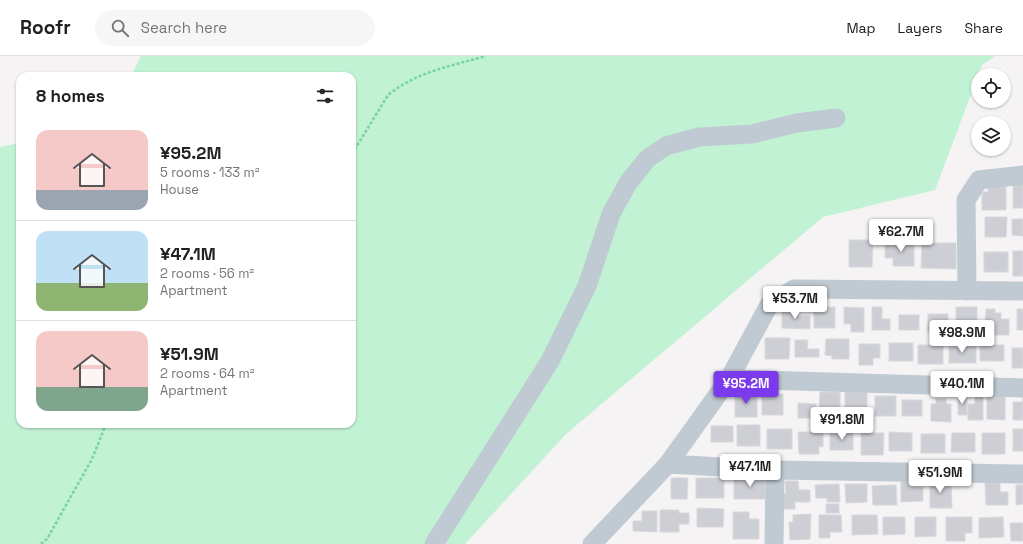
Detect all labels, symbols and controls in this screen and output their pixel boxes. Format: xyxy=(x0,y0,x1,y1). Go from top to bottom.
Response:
search box xyxy=(95,10,375,46)
text: Roofr xyxy=(20,15,71,40)
icon: search xyxy=(109,17,131,39)
text: Search here xyxy=(141,18,227,37)
text: Map xyxy=(846,19,876,37)
text: Layers xyxy=(898,19,942,37)
text: Share xyxy=(964,19,1003,37)
map controls xyxy=(971,68,1011,156)
button: locate xyxy=(971,68,1011,108)
text: 8 homes xyxy=(36,85,105,107)
icon: filters xyxy=(314,85,336,107)
button: layers xyxy=(971,116,1011,156)
text: ¥95.2M xyxy=(160,142,221,164)
icon: home xyxy=(68,146,116,194)
text: 5 rooms · 133 m² xyxy=(160,164,259,181)
text: House xyxy=(160,181,199,198)
pin: ¥62.7M xyxy=(868,219,934,253)
text: ¥62.7M xyxy=(878,223,924,240)
text: ¥47.1M xyxy=(160,243,216,265)
icon: home xyxy=(68,247,116,295)
text: 2 rooms · 56 m² xyxy=(160,265,254,282)
text: Apartment xyxy=(160,282,228,299)
pin: ¥53.7M xyxy=(762,286,828,320)
text: ¥53.7M xyxy=(772,290,818,307)
pin: ¥98.9M xyxy=(929,320,995,354)
text: ¥98.9M xyxy=(938,324,986,341)
text: ¥51.9M xyxy=(160,343,219,365)
icon: home xyxy=(68,347,116,395)
text: 2 rooms · 64 m² xyxy=(160,365,254,382)
pin: ¥95.2M xyxy=(713,371,779,405)
pin: ¥40.1M xyxy=(929,371,995,405)
text: ¥95.2M xyxy=(723,375,769,392)
text: ¥40.1M xyxy=(939,375,985,392)
text: Apartment xyxy=(160,382,228,399)
pin: ¥91.8M xyxy=(809,407,875,441)
text: ¥91.8M xyxy=(819,411,865,428)
pin: ¥47.1M xyxy=(717,454,783,488)
text: ¥47.1M xyxy=(729,458,771,475)
pin: ¥51.9M xyxy=(907,460,973,494)
text: ¥51.9M xyxy=(918,464,962,481)

